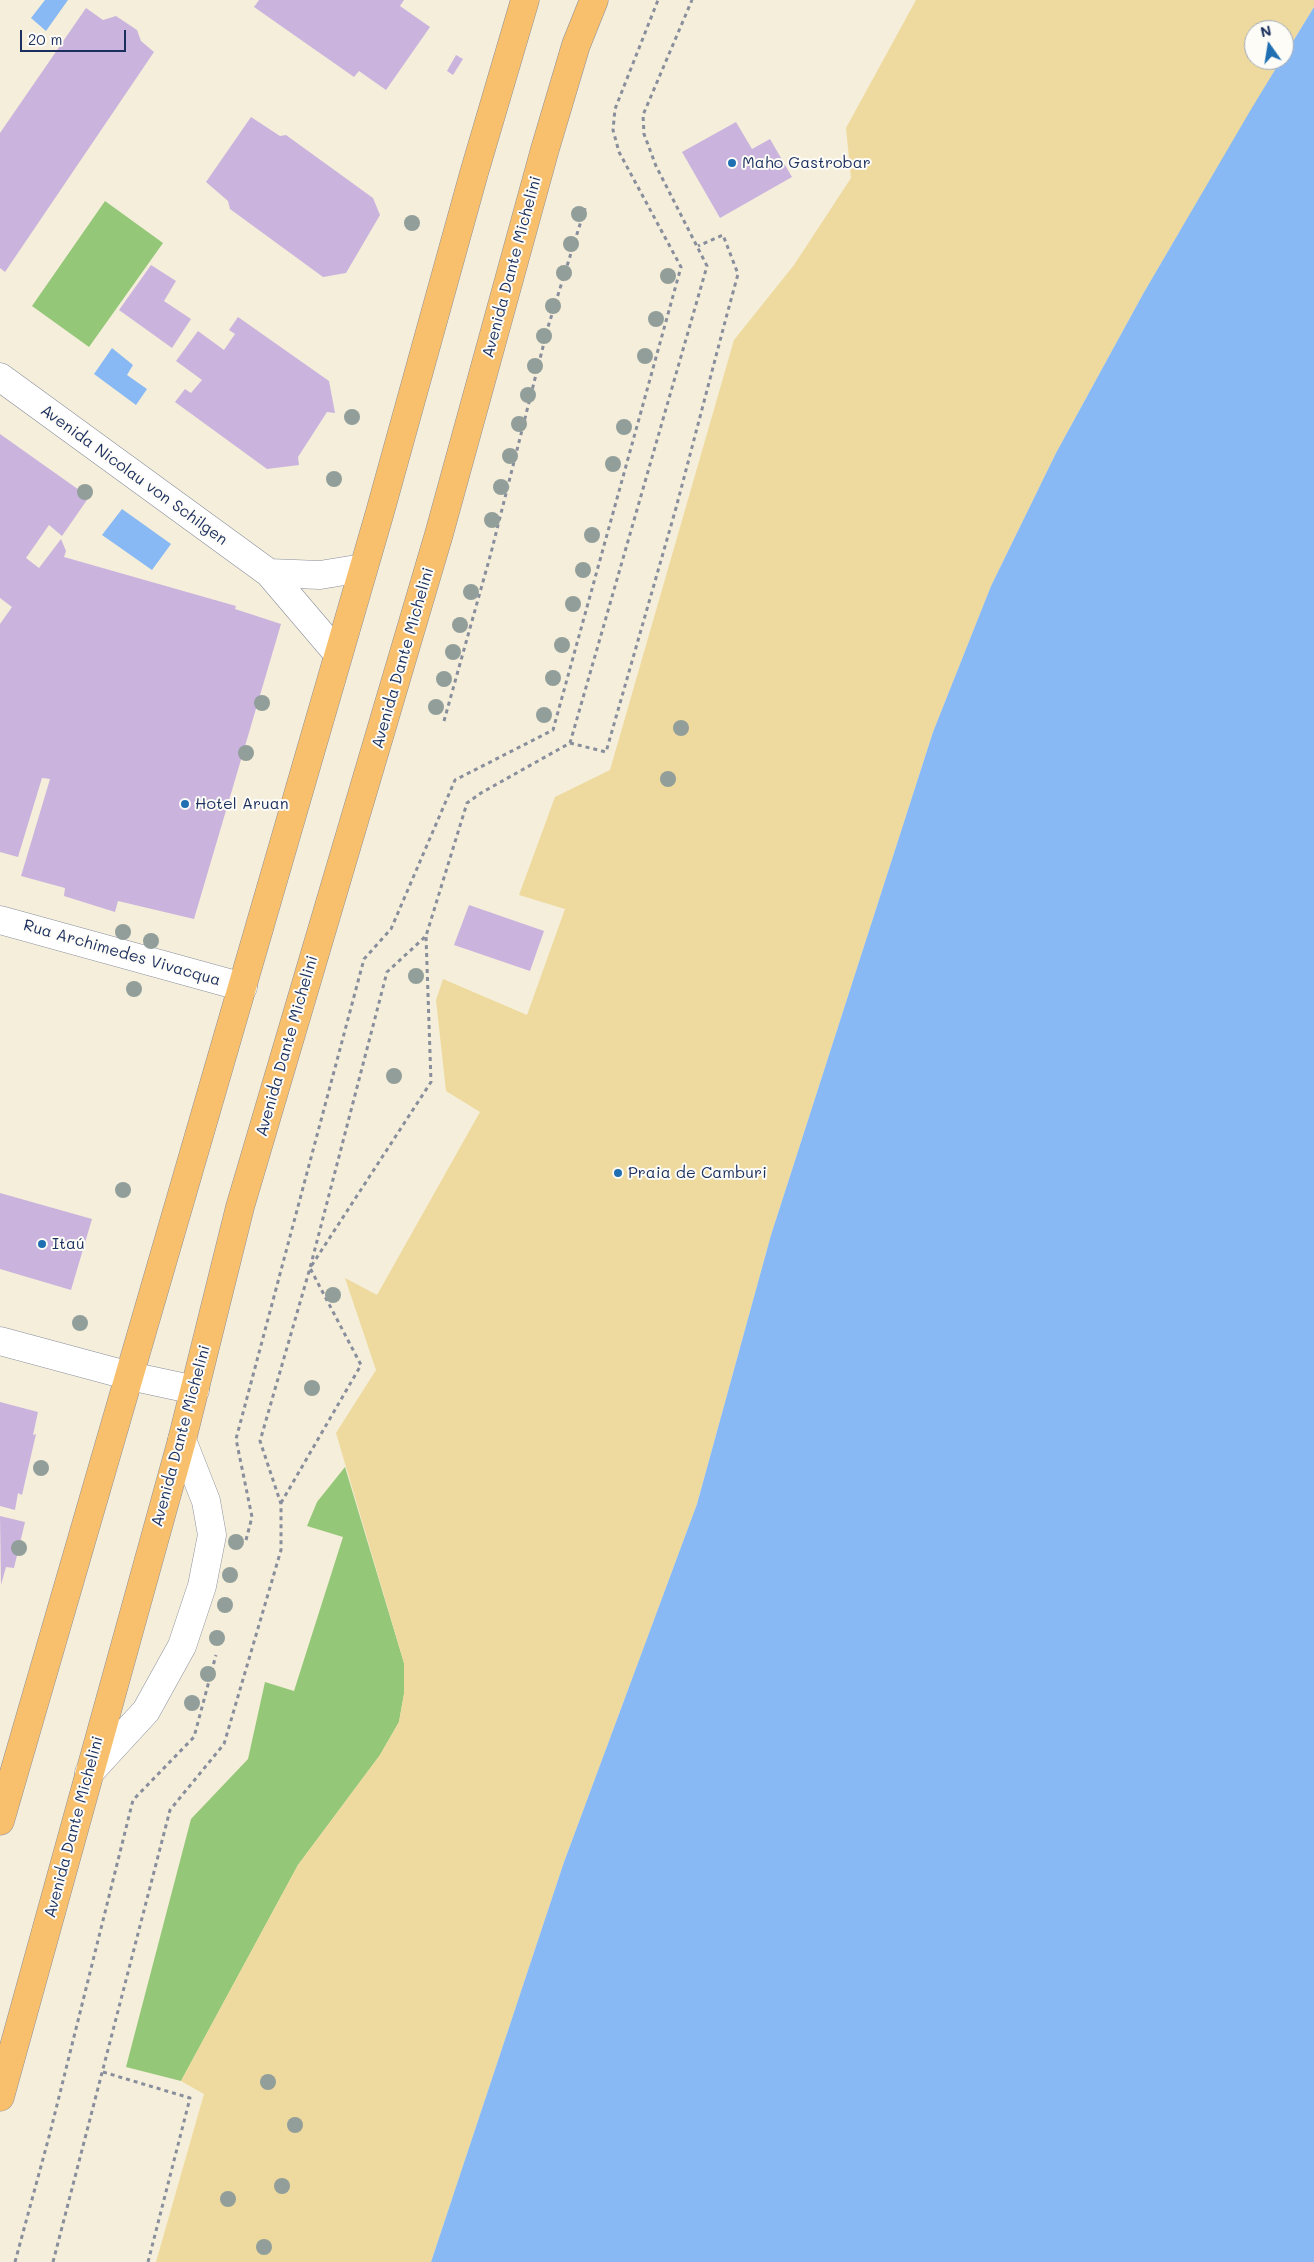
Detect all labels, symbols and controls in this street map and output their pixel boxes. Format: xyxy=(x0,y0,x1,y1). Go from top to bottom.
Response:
scale bar xyxy=(22,20,129,52)
north arrow xyxy=(1244,20,1294,70)
text: N xyxy=(1258,20,1273,41)
text: 20 m xyxy=(28,29,62,49)
place label: Maho Gastrobar xyxy=(742,153,871,173)
marker: Maho Gastrobar xyxy=(726,157,738,169)
street label: Avenida Dante Michelini xyxy=(478,174,546,360)
street label: Avenida Nicolau von Schilgen xyxy=(37,401,231,549)
street label: Avenida Dante Michelini xyxy=(368,565,438,751)
place label: Hotel Aruan xyxy=(195,794,289,814)
marker: Hotel Aruan xyxy=(179,798,191,810)
street label: Rua Archimedes Vivacqua xyxy=(21,916,223,990)
street label: Avenida Dante Michelini xyxy=(252,953,322,1139)
place label: Praia de Camburi xyxy=(628,1163,767,1183)
marker: Praia de Camburi xyxy=(612,1167,624,1179)
place label: Itaú xyxy=(52,1234,85,1254)
marker: Itaú xyxy=(36,1238,48,1250)
street label: Avenida Dante Michelini xyxy=(147,1343,215,1529)
street label: Avenida Dante Michelini xyxy=(40,1734,108,1920)

